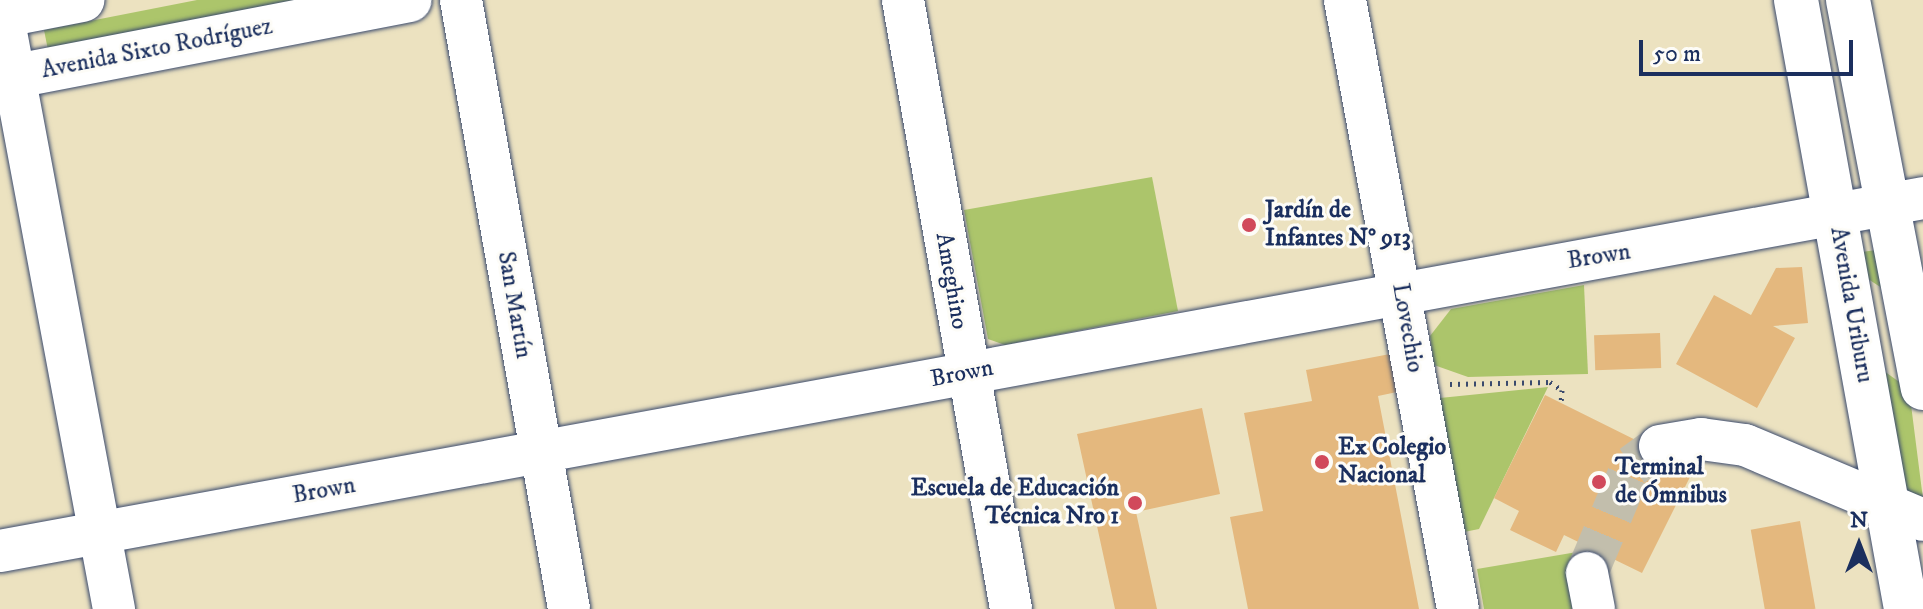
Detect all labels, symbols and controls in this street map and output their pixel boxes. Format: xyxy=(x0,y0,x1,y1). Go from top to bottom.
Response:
street label: Avenida Sixto Rodríguez xyxy=(39,12,275,86)
scale bar xyxy=(1643,24,1857,74)
text: 50 m xyxy=(1653,39,1701,69)
place label: Jardín de Infantes N° 913 xyxy=(1265,197,1411,253)
marker: Jardín de Infantes N° 913 xyxy=(1240,216,1258,234)
street label: Avenida Uriburu xyxy=(1823,225,1879,385)
street label: Ameghino xyxy=(928,230,974,332)
street label: Brown xyxy=(1565,238,1633,276)
street label: San Martín xyxy=(490,249,538,361)
street label: Lovechio xyxy=(1385,281,1429,375)
street label: Brown xyxy=(928,354,996,394)
place label: Ex Colegio Nacional xyxy=(1338,434,1446,490)
marker: Ex Colegio Nacional xyxy=(1313,453,1331,471)
place label: Terminal de Ómnibus xyxy=(1615,454,1727,510)
street label: Brown xyxy=(290,471,358,511)
marker: Terminal de Ómnibus xyxy=(1590,473,1608,491)
place label: Escuela de Educación Técnica Nro 1 xyxy=(911,475,1119,531)
marker: Escuela de Educación Técnica Nro 1 xyxy=(1126,494,1144,512)
north arrow xyxy=(1819,505,1899,585)
text: N xyxy=(1850,507,1868,534)

